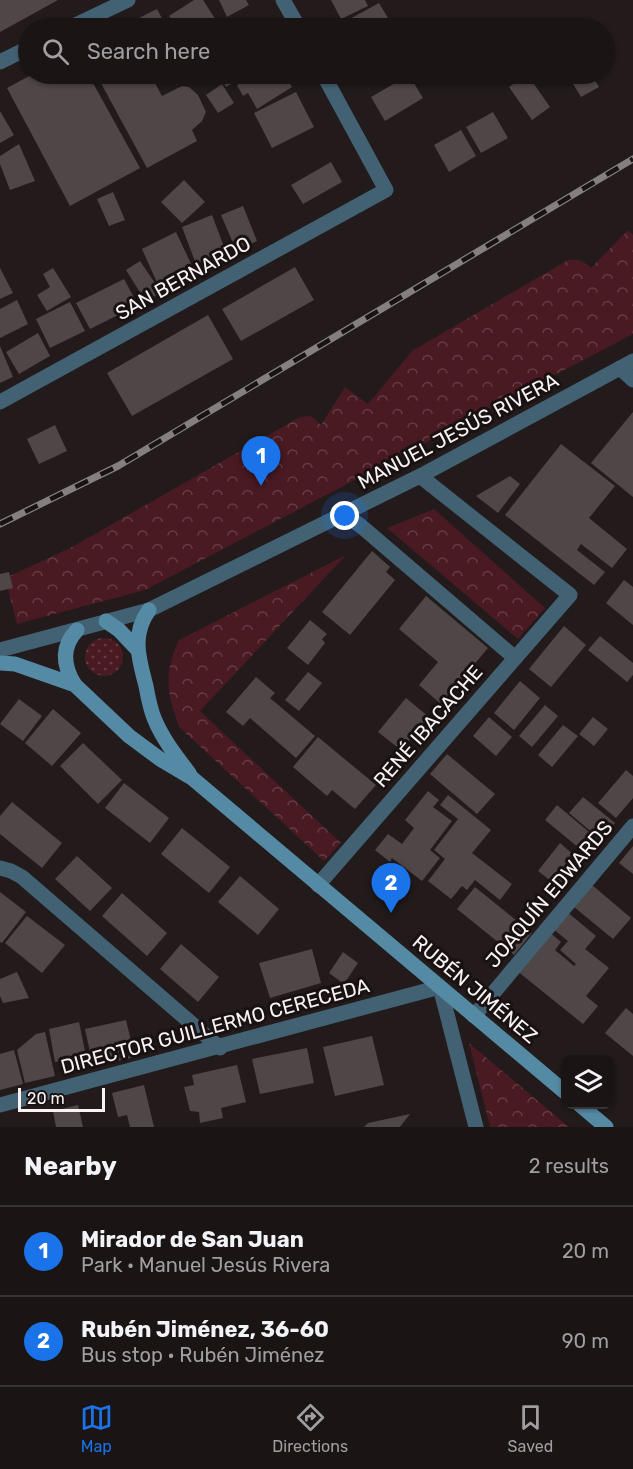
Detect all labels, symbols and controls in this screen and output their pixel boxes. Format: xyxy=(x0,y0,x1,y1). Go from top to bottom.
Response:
search box xyxy=(18,18,615,84)
icon: search xyxy=(39,35,72,68)
text: Search here xyxy=(87,38,210,65)
street label: SAN BERNARDO xyxy=(111,231,255,325)
street label: MANUEL JESÚS RIVERA xyxy=(354,368,562,494)
pin: 1 xyxy=(242,436,280,486)
your location xyxy=(330,501,359,530)
street label: RENÉ IBACACHE xyxy=(368,660,488,792)
street label: JOAQUÍN EDWARDS xyxy=(480,815,618,973)
pin: 2 xyxy=(372,864,410,913)
street label: RUBÉN JIMÉNEZ xyxy=(408,930,542,1048)
street label: DIRECTOR GUILLERMO CERECEDA xyxy=(58,973,372,1079)
map controls xyxy=(561,1055,615,1109)
button: layers xyxy=(561,1055,615,1109)
scale bar xyxy=(18,1085,105,1112)
text: 20 m xyxy=(27,1089,65,1108)
text: Nearby xyxy=(24,1151,117,1182)
text: 2 results xyxy=(529,1154,609,1178)
text: Mirador de San Juan xyxy=(81,1226,304,1253)
text: 1 xyxy=(39,1239,48,1263)
text: 20 m xyxy=(562,1239,609,1263)
text: Park · Manuel Jesús Rivera xyxy=(81,1253,330,1277)
text: Rubén Jiménez, 36-60 xyxy=(81,1316,329,1343)
text: 2 xyxy=(37,1329,50,1353)
text: 90 m xyxy=(562,1329,609,1353)
text: Bus stop · Rubén Jiménez xyxy=(81,1343,325,1367)
tab: Map xyxy=(80,1401,113,1456)
tab: Directions xyxy=(272,1401,348,1456)
tab: Saved xyxy=(508,1401,553,1456)

